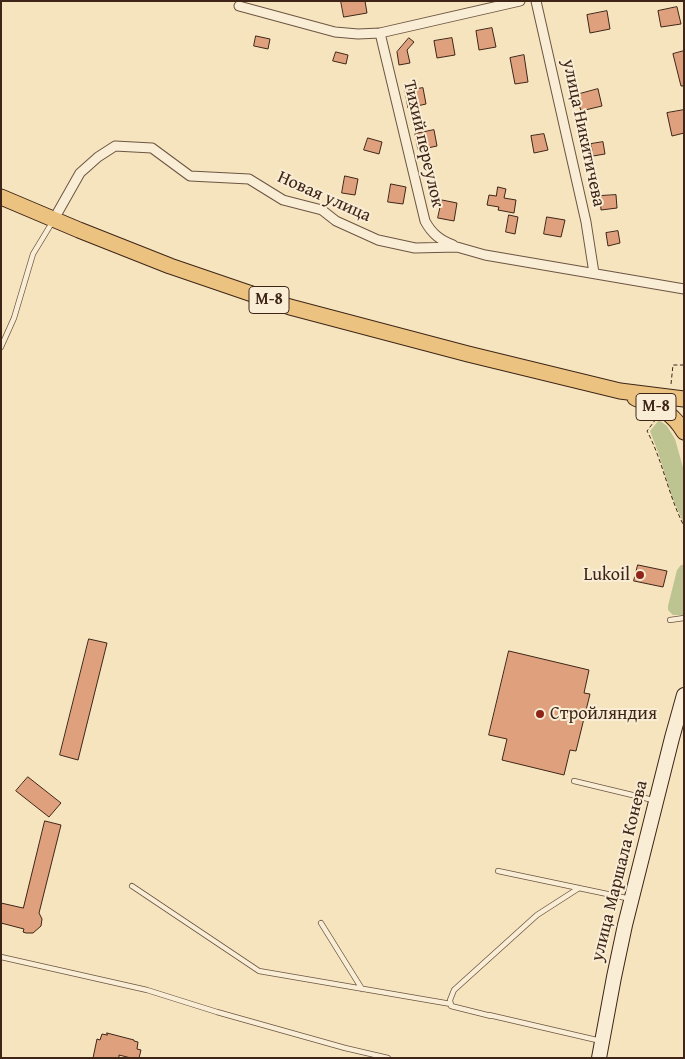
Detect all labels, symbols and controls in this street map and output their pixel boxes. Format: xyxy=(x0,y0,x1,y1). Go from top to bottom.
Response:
street label: улица Никитичева xyxy=(557,57,609,209)
street label: Тихий переулок xyxy=(398,78,448,210)
street label: Новая улица xyxy=(274,167,374,227)
road number: М-8 xyxy=(249,286,289,314)
road number: М-8 xyxy=(636,394,676,421)
place label: Lukoil xyxy=(583,564,630,586)
marker: Lukoil xyxy=(634,569,646,581)
place label: Стройляндия xyxy=(550,703,657,725)
marker: Стройляндия xyxy=(534,708,546,720)
street label: улица Маршала Конева xyxy=(587,778,653,964)

